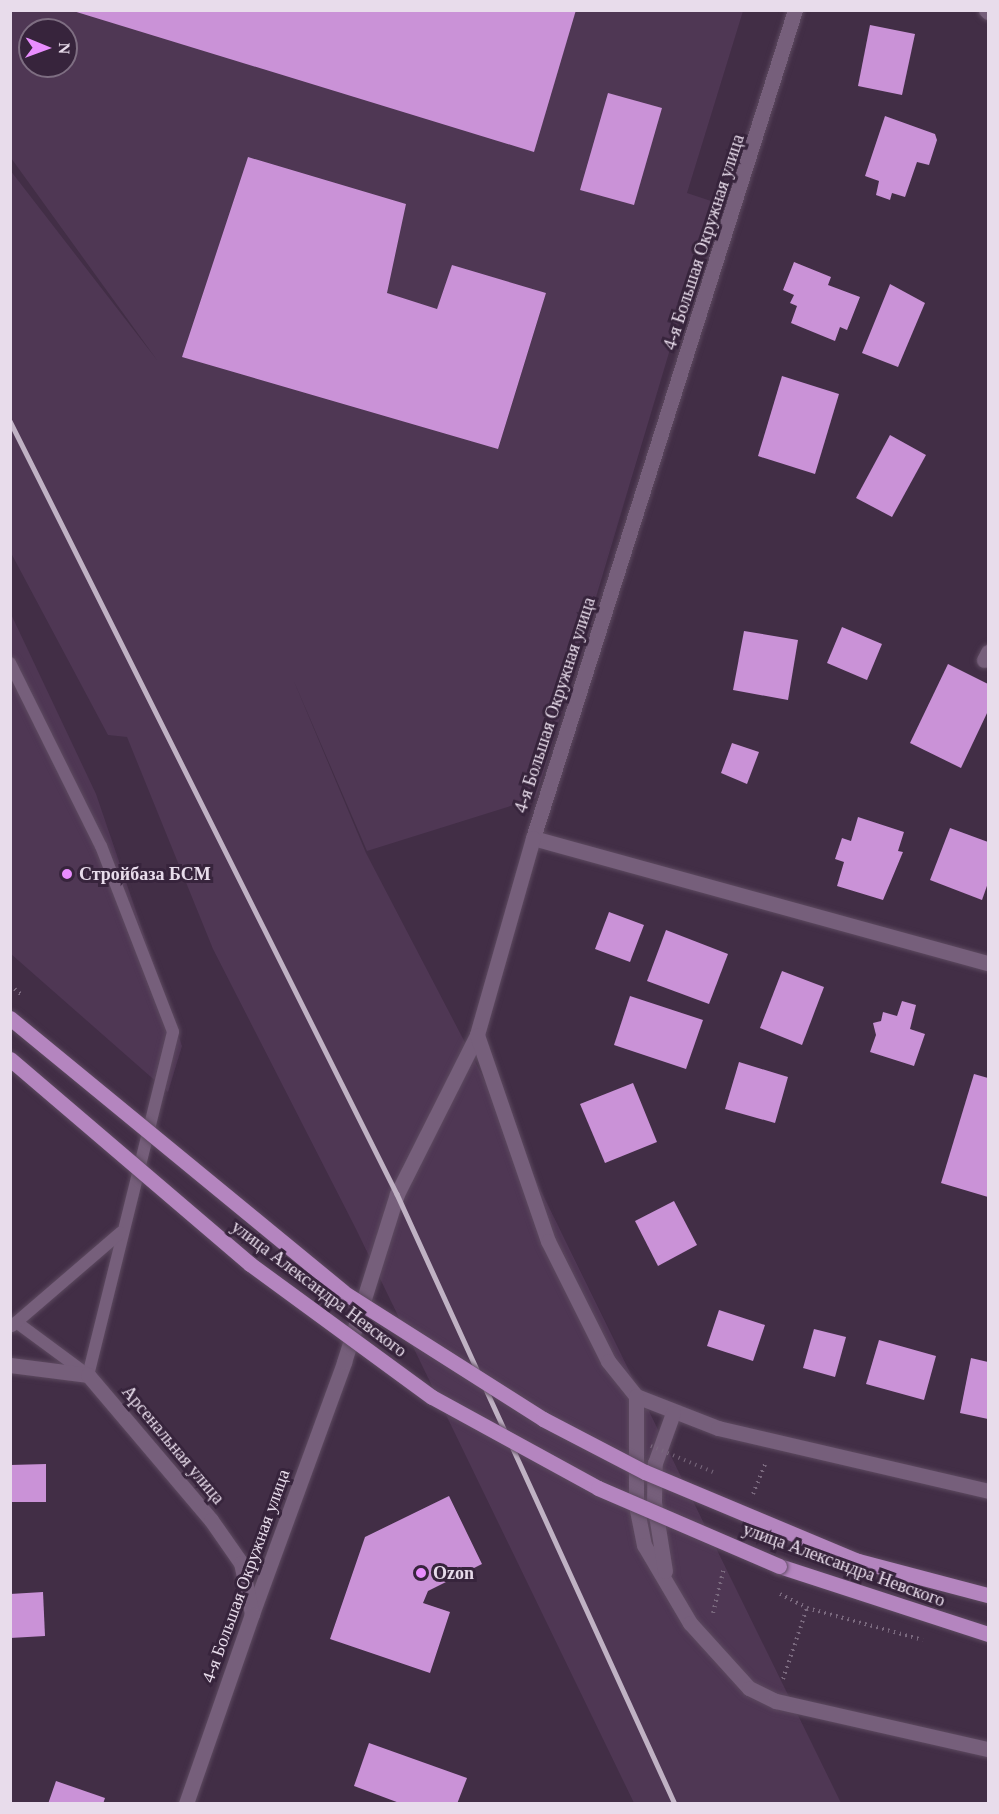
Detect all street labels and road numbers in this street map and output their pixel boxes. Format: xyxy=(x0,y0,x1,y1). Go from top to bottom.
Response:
street label: 4-я Большая Окружная улица xyxy=(659,132,749,352)
street label: 4-я Большая Окружная улица xyxy=(510,595,600,815)
street label: улица Александра Невского xyxy=(227,1216,411,1362)
street label: Арсенальная улица xyxy=(117,1381,229,1509)
street label: 4-я Большая Окружная улица xyxy=(197,1466,295,1686)
street label: улица Александра Невского xyxy=(740,1518,948,1612)

